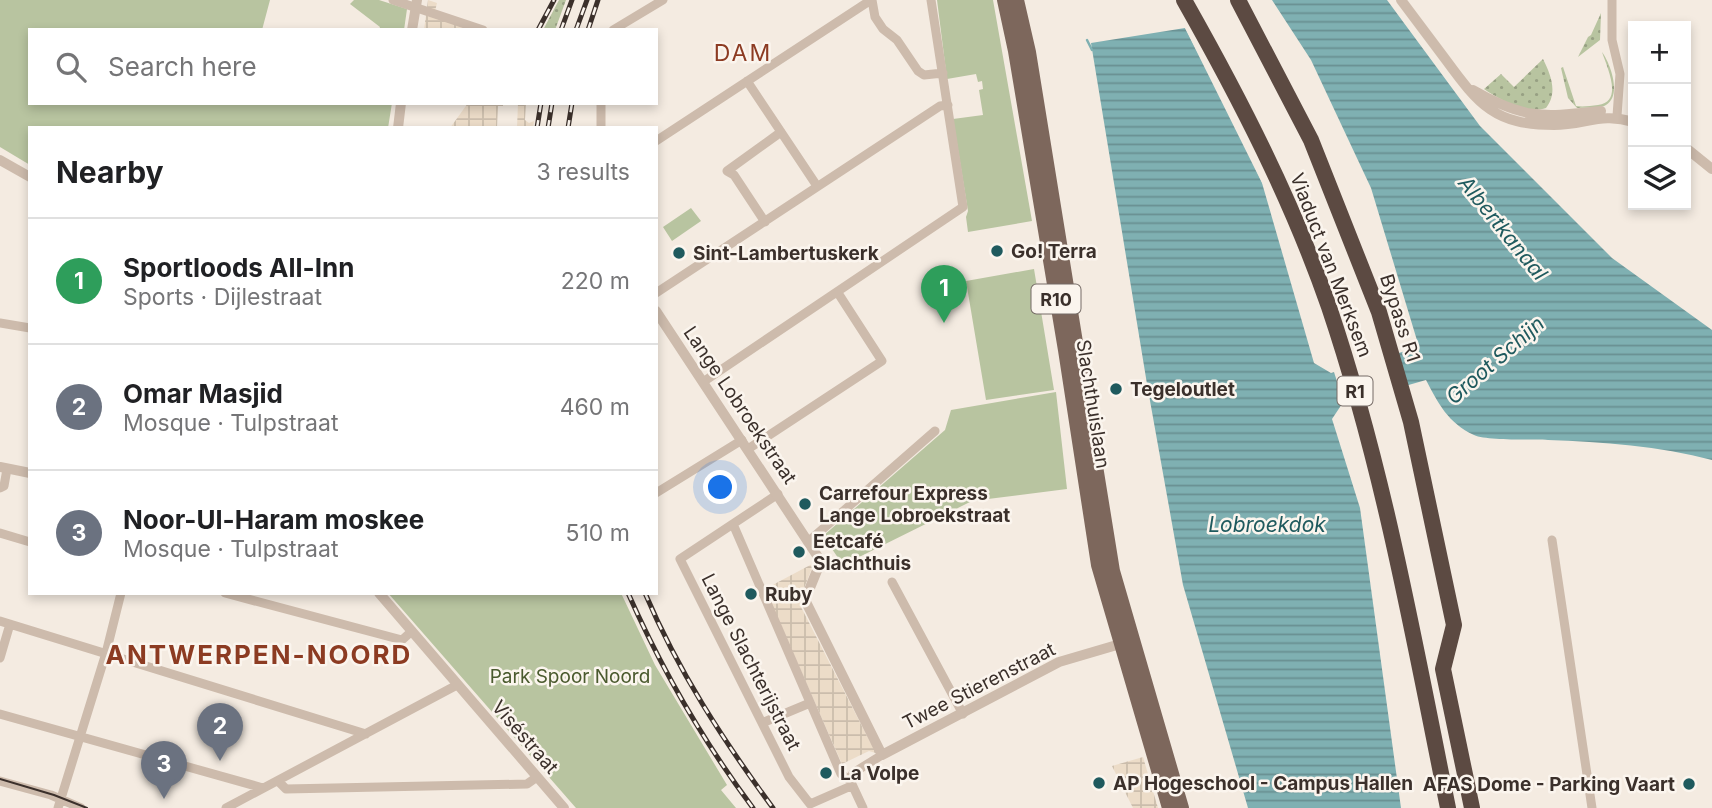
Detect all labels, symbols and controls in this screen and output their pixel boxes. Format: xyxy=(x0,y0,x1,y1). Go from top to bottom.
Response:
map controls xyxy=(1628,21,1691,210)
button: + xyxy=(1628,21,1691,84)
search box xyxy=(28,28,658,105)
district label: DAM xyxy=(714,39,772,67)
icon: search xyxy=(52,48,90,86)
text: Search here xyxy=(108,51,257,82)
button: − xyxy=(1628,84,1691,147)
button: layers xyxy=(1628,147,1691,210)
text: Nearby xyxy=(56,154,164,190)
text: 3 results xyxy=(537,158,630,186)
street label: Viaduct van Merksem xyxy=(1285,170,1377,360)
water label: Albertkanaal xyxy=(1453,170,1553,286)
place label: Go! Terra xyxy=(1011,240,1097,263)
place label: Sint-Lambertuskerk xyxy=(693,242,879,265)
marker: Go! Terra xyxy=(989,243,1005,259)
marker: Sint-Lambertuskerk xyxy=(671,245,687,261)
text: Sportloods All-Inn xyxy=(123,252,354,283)
pin: 1 xyxy=(921,265,967,323)
text: 1 xyxy=(74,267,84,295)
text: 220 m xyxy=(561,267,630,295)
street label: Bypass R1 xyxy=(1375,271,1425,365)
text: Sports · Dijlestraat xyxy=(123,283,322,311)
road number: R10 xyxy=(1032,284,1080,314)
water label: Groot Schijn xyxy=(1441,311,1549,409)
street label: Lange Lobroekstraat xyxy=(679,322,801,488)
street label: Slachthuislaan xyxy=(1071,338,1115,470)
road number: R1 xyxy=(1338,376,1372,405)
text: Omar Masjid xyxy=(123,378,283,409)
place label: Tegeloutlet xyxy=(1130,378,1235,401)
marker: Tegeloutlet xyxy=(1108,381,1124,397)
text: 2 xyxy=(72,393,86,421)
text: 460 m xyxy=(560,393,630,421)
text: Mosque · Tulpstraat xyxy=(123,409,338,437)
your location xyxy=(703,470,737,504)
place label: Carrefour Express Lange Lobroekstraat xyxy=(819,482,1010,527)
marker: Carrefour Express Lange Lobroekstraat xyxy=(797,496,813,512)
text: Noor-Ul-Haram moskee xyxy=(123,504,424,535)
water label: Lobroekdok xyxy=(1208,512,1326,537)
text: 3 xyxy=(72,519,86,547)
text: 510 m xyxy=(566,519,630,547)
place label: Eetcafé Slachthuis xyxy=(813,530,911,575)
text: Mosque · Tulpstraat xyxy=(123,535,338,563)
marker: Eetcafé Slachthuis xyxy=(791,544,807,560)
street label: Lange Slachterijstraat xyxy=(696,570,806,754)
place label: Ruby xyxy=(765,583,813,606)
marker: Ruby xyxy=(743,586,759,602)
street label: Twee Stierenstraat xyxy=(899,638,1059,734)
district label: ANTWERPEN-NOORD xyxy=(106,639,412,670)
park label: Park Spoor Noord xyxy=(490,665,650,688)
street label: Viséstraat xyxy=(487,696,563,778)
pin: 2 xyxy=(197,703,243,761)
pin: 3 xyxy=(141,741,187,799)
place label: La Volpe xyxy=(840,762,919,785)
marker: La Volpe xyxy=(818,765,834,781)
place label: AP Hogeschool - Campus Hallen xyxy=(1113,772,1413,795)
place label: AFAS Dome - Parking Vaart xyxy=(1423,773,1675,796)
marker: AP Hogeschool - Campus Hallen xyxy=(1091,775,1107,791)
marker: AFAS Dome - Parking Vaart xyxy=(1681,776,1697,792)

